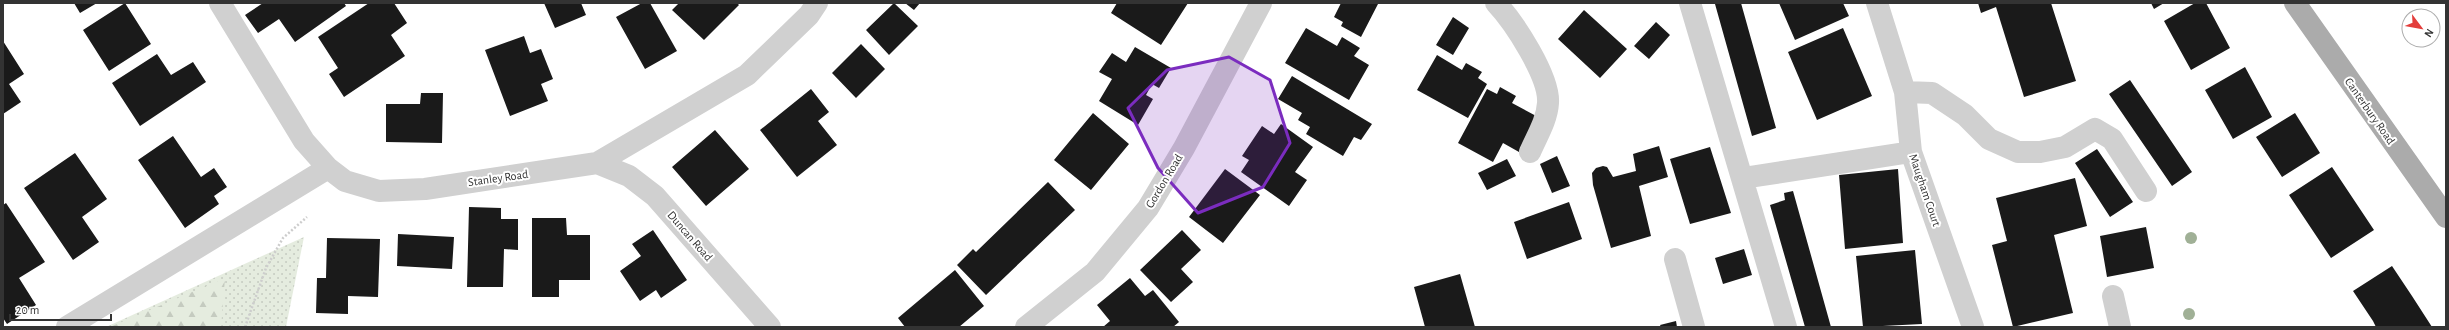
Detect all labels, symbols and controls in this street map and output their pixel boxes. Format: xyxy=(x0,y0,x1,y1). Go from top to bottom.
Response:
north arrow xyxy=(2401,8,2441,48)
text: N xyxy=(2422,27,2436,39)
street label: Canterbury Road xyxy=(2342,76,2397,147)
street label: Gordon Road xyxy=(1143,152,1185,210)
street label: Maugham Court xyxy=(1907,152,1943,228)
street label: Stanley Road xyxy=(467,168,529,189)
street label: Duncan Road xyxy=(665,209,715,263)
scale bar xyxy=(10,296,111,322)
text: 20 m xyxy=(16,304,39,316)

